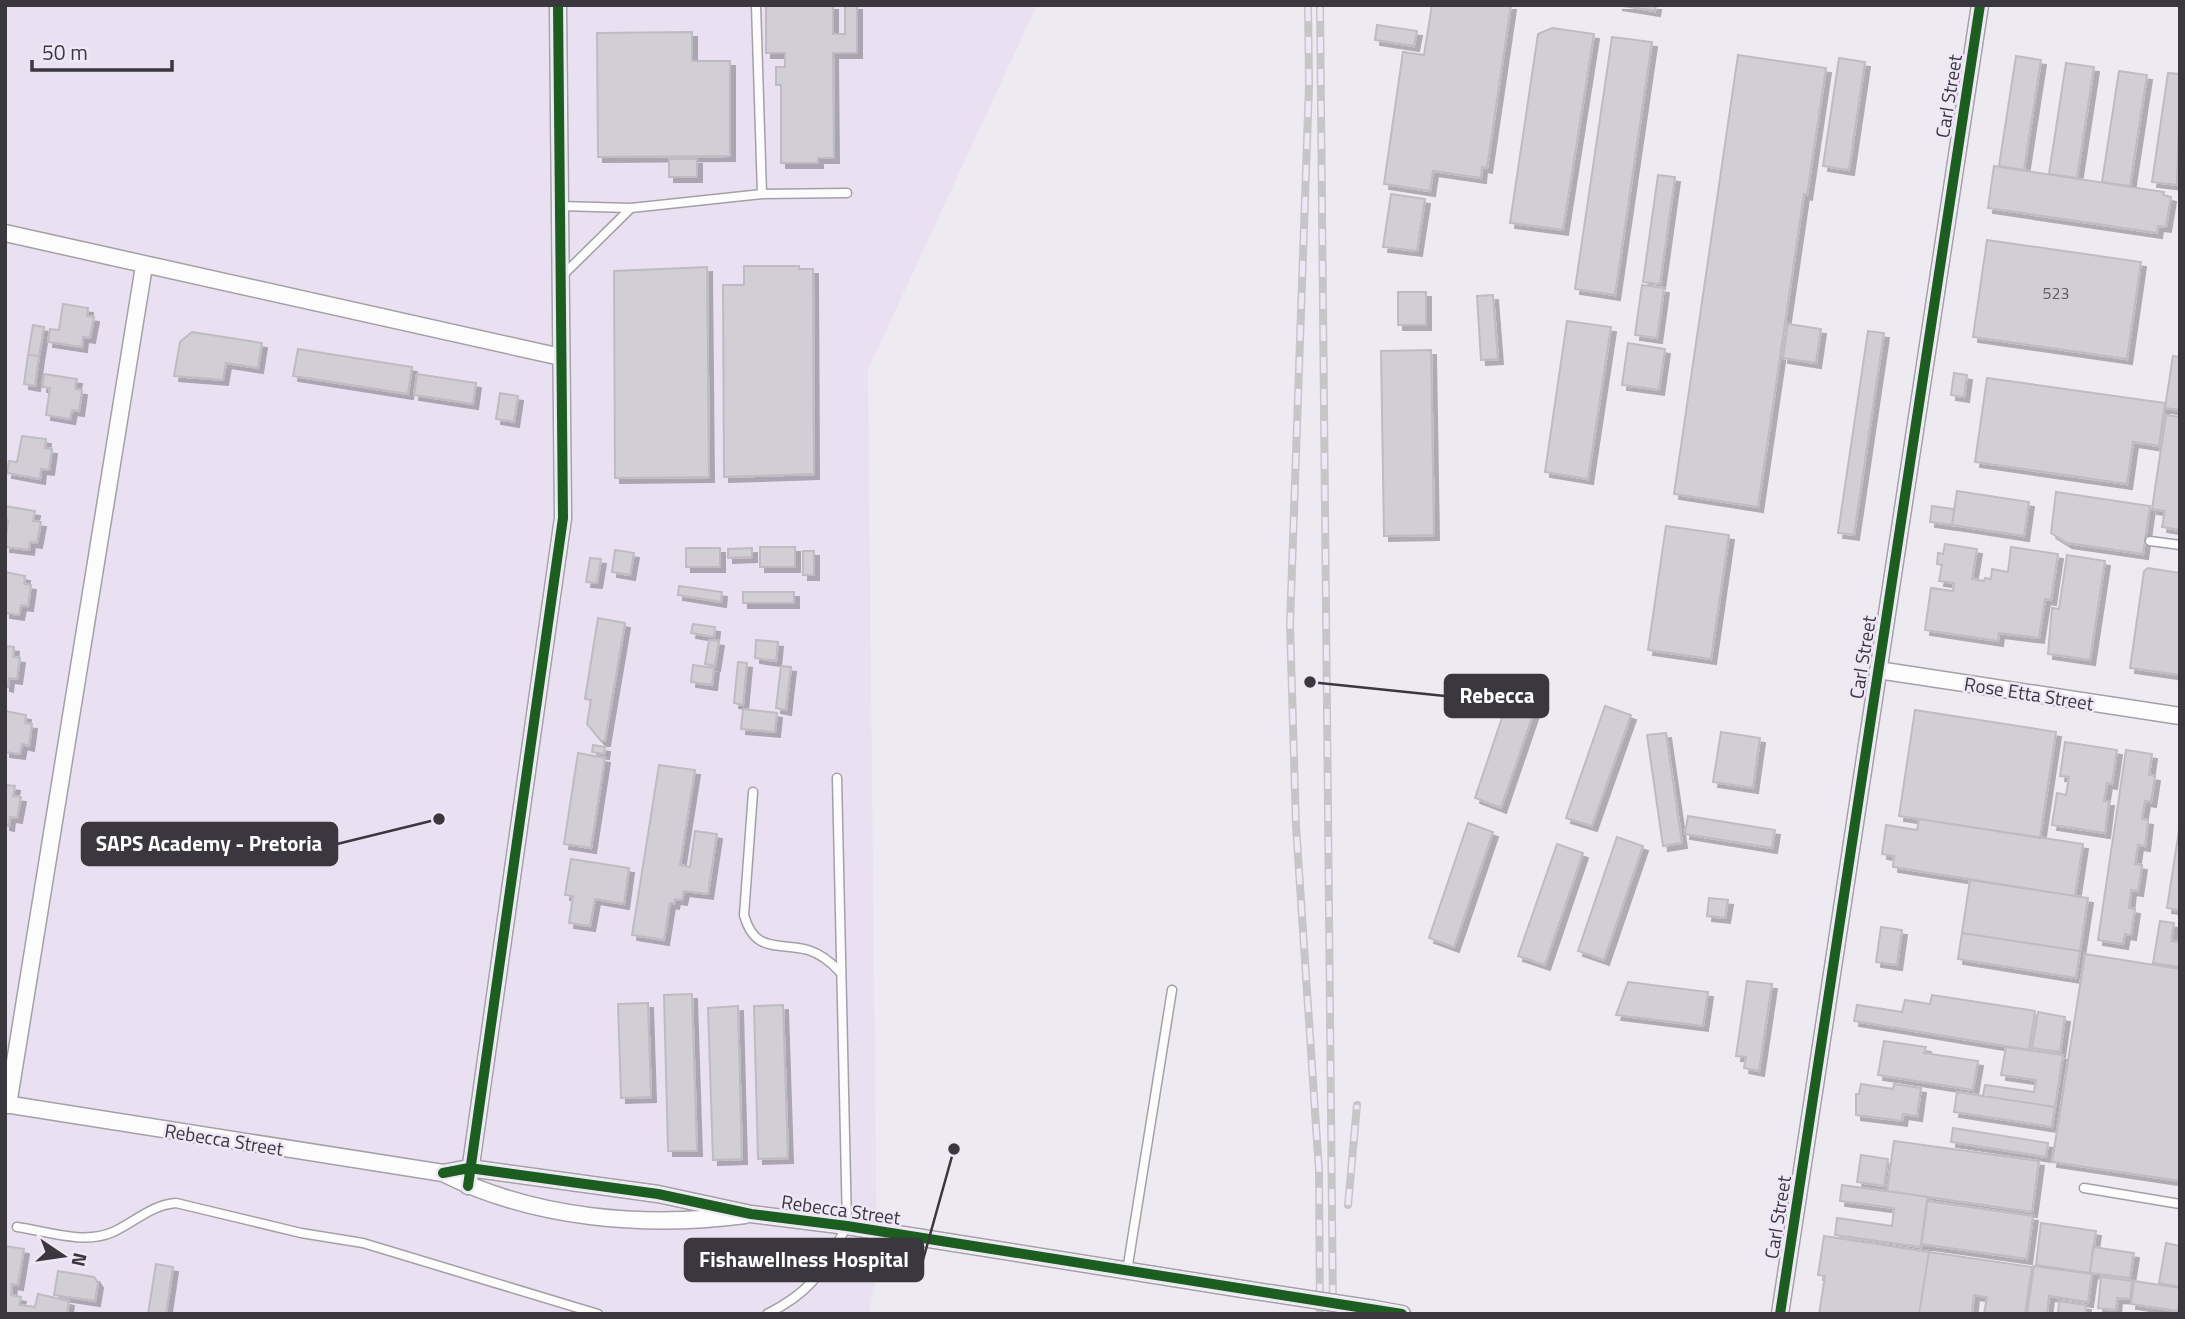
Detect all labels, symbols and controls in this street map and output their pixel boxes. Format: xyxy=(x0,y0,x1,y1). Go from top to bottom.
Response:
scale bar xyxy=(32,28,172,72)
text: 50 m xyxy=(42,36,88,68)
street label: Carl Street xyxy=(1927,52,1969,140)
house number: 523 xyxy=(2043,281,2069,305)
street label: Carl Street xyxy=(1841,613,1883,701)
street label: Rose Etta Street xyxy=(1962,668,2096,718)
callout: Rebecca xyxy=(1445,675,1548,717)
text: Rebecca xyxy=(1459,679,1535,711)
callout: SAPS Academy - Pretoria xyxy=(82,823,337,865)
text: SAPS Academy - Pretoria xyxy=(96,827,323,859)
street label: Rebecca Street xyxy=(163,1115,286,1163)
street label: Carl Street xyxy=(1756,1173,1798,1261)
street label: Rebecca Street xyxy=(780,1186,903,1232)
north arrow xyxy=(28,1221,98,1291)
callout: Fishawellness Hospital xyxy=(685,1239,923,1281)
text: Fishawellness Hospital xyxy=(699,1243,909,1275)
text: N xyxy=(64,1250,96,1270)

